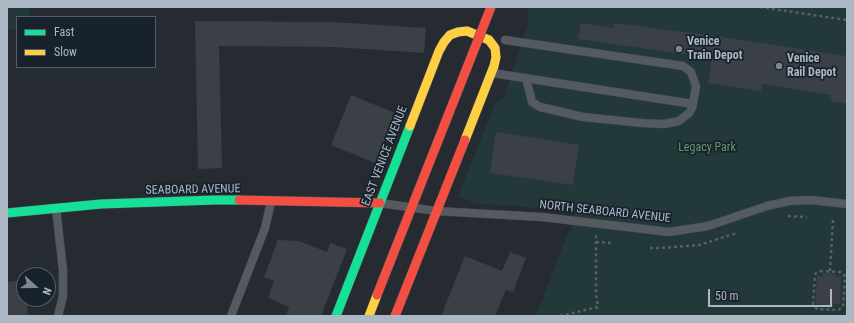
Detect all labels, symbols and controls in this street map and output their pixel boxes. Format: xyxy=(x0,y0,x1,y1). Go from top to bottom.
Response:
legend xyxy=(16,16,156,68)
text: Fast xyxy=(54,25,74,39)
place label: Venice Train Depot xyxy=(687,35,742,63)
marker: Venice Train Depot xyxy=(674,44,684,54)
text: Slow xyxy=(54,45,77,59)
place label: Venice Rail Depot xyxy=(787,52,836,80)
marker: Venice Rail Depot xyxy=(774,61,784,71)
street label: EAST VENICE AVENUE xyxy=(359,104,411,208)
park label: Legacy Park xyxy=(678,141,736,155)
street label: SEABOARD AVENUE xyxy=(145,182,241,198)
street label: NORTH SEABOARD AVENUE xyxy=(539,198,671,226)
north arrow xyxy=(16,267,56,307)
scale bar xyxy=(710,281,834,307)
text: N xyxy=(39,286,54,297)
text: 50 m xyxy=(715,289,739,303)

